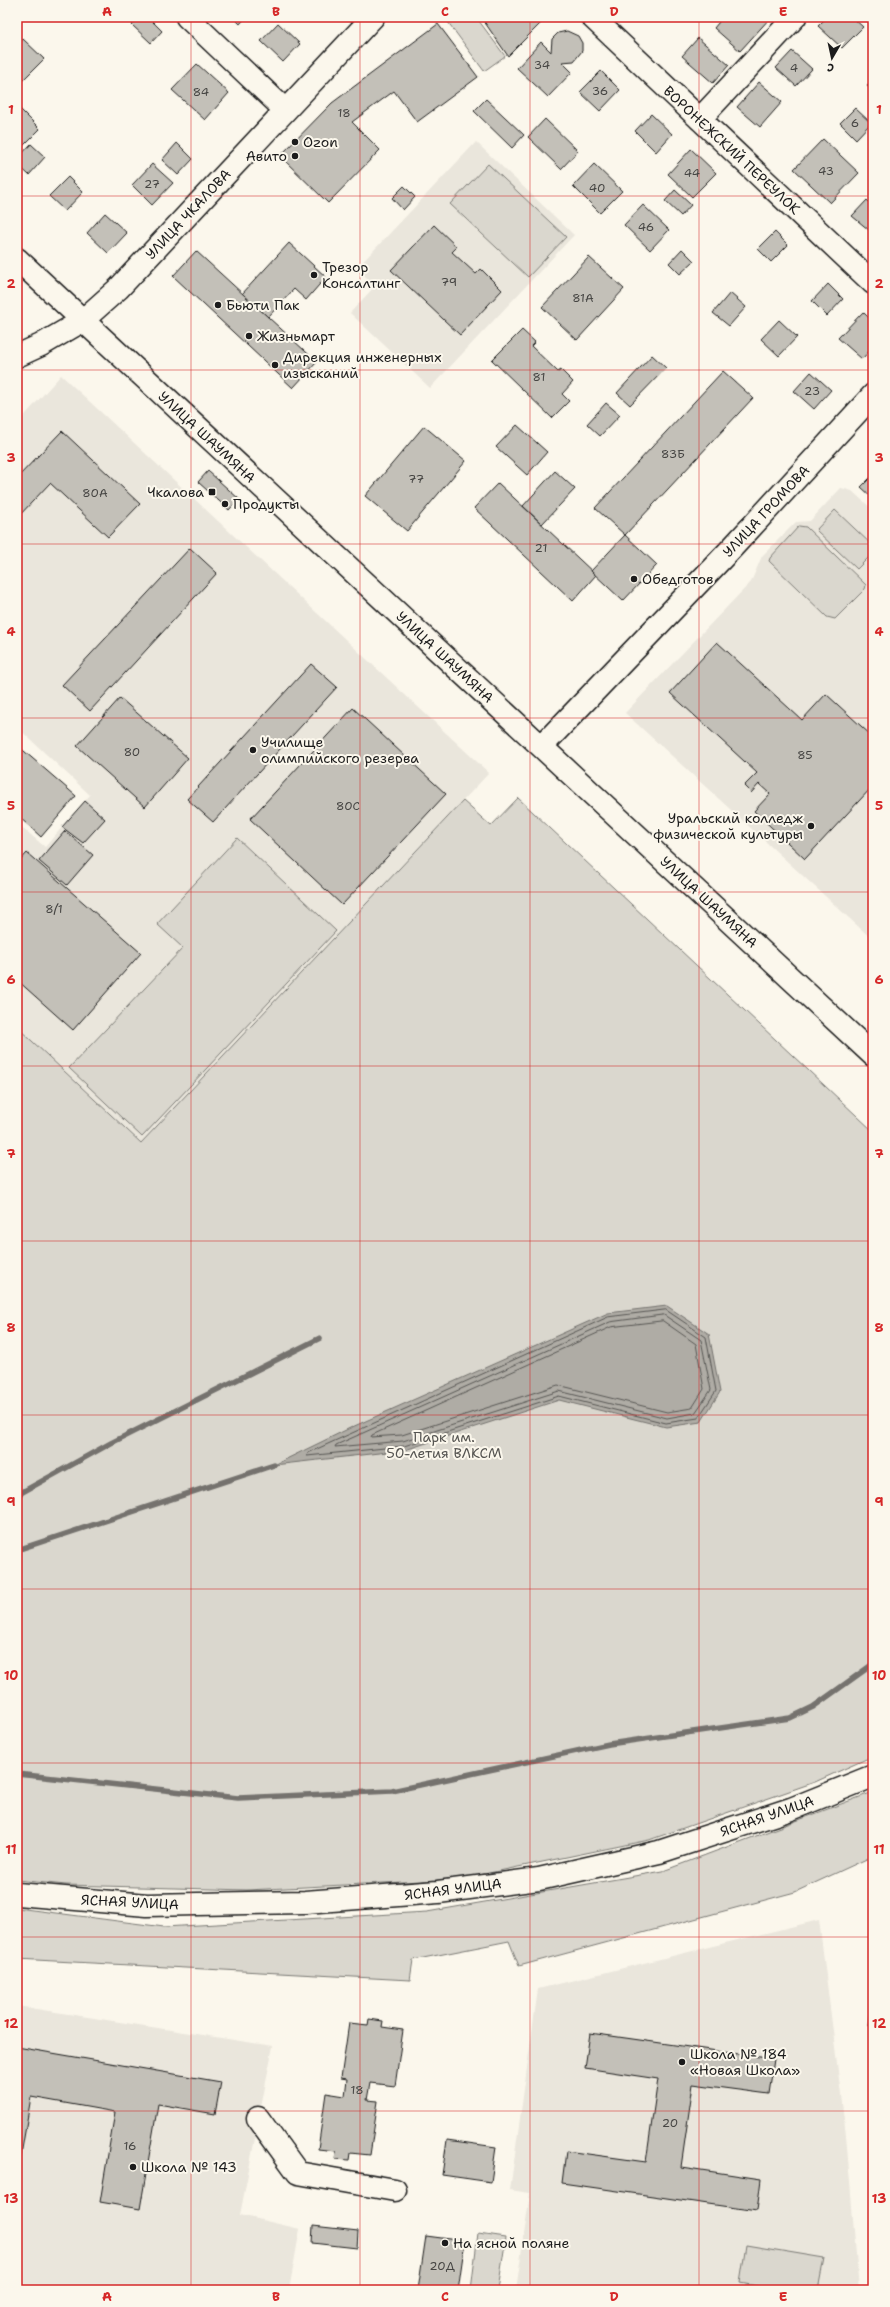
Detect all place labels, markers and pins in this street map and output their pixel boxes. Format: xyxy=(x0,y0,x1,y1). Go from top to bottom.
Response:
place label: Ozon xyxy=(303,133,338,151)
marker: Ozon xyxy=(290,137,300,147)
place label: Авито xyxy=(246,147,287,165)
marker: Авито xyxy=(290,151,300,161)
place label: Трезор Консалтинг xyxy=(322,258,401,292)
marker: Трезор Консалтинг xyxy=(309,270,319,280)
place label: Бьюти Пак xyxy=(226,296,300,314)
marker: Бьюти Пак xyxy=(213,300,223,310)
place label: Жизньмарт xyxy=(257,327,336,345)
marker: Жизньмарт xyxy=(244,331,254,341)
place label: Дирекция инженерных изысканий xyxy=(283,348,441,382)
marker: Дирекция инженерных изысканий xyxy=(270,360,280,370)
place label: Чкалова xyxy=(147,483,204,501)
marker: Чкалова xyxy=(207,487,217,497)
place label: Продукты xyxy=(233,495,300,513)
marker: Продукты xyxy=(220,499,230,509)
place label: Обедготов xyxy=(642,570,713,588)
marker: Обедготов xyxy=(629,574,639,584)
place label: Училище олимпийского резерва xyxy=(261,733,419,767)
marker: Училище олимпийского резерва xyxy=(248,745,258,755)
place label: Уральский колледж физической культуры xyxy=(653,809,804,843)
marker: Уральский колледж физической культуры xyxy=(806,821,816,831)
place label: Школа № 184 «Новая Школа» xyxy=(690,2045,800,2079)
marker: Школа № 184 «Новая Школа» xyxy=(677,2057,687,2067)
place label: Школа № 143 xyxy=(141,2158,237,2176)
marker: Школа № 143 xyxy=(128,2162,138,2172)
place label: На ясной поляне xyxy=(453,2234,570,2252)
marker: На ясной поляне xyxy=(440,2238,450,2248)

